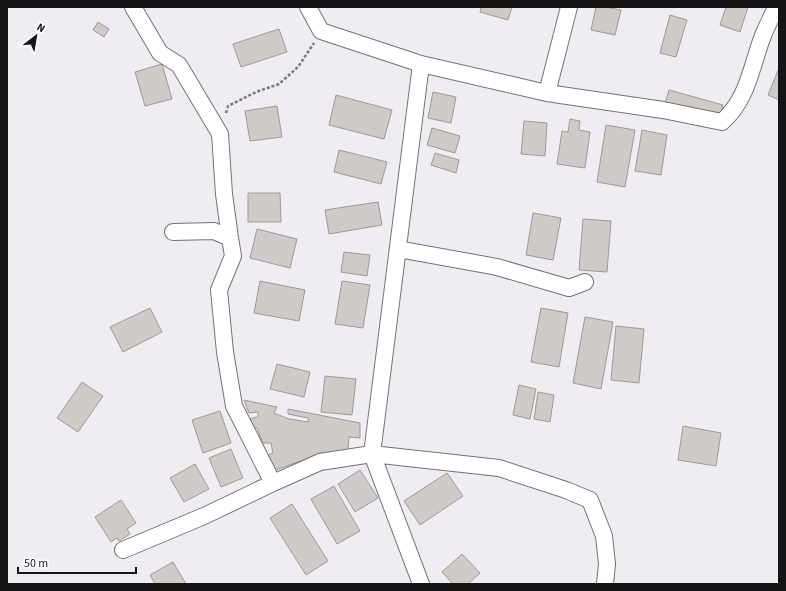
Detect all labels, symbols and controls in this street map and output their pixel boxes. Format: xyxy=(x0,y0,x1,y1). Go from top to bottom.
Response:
north arrow xyxy=(16,16,56,56)
text: N xyxy=(34,20,48,36)
scale bar xyxy=(18,549,136,575)
text: 50 m xyxy=(24,555,48,572)

